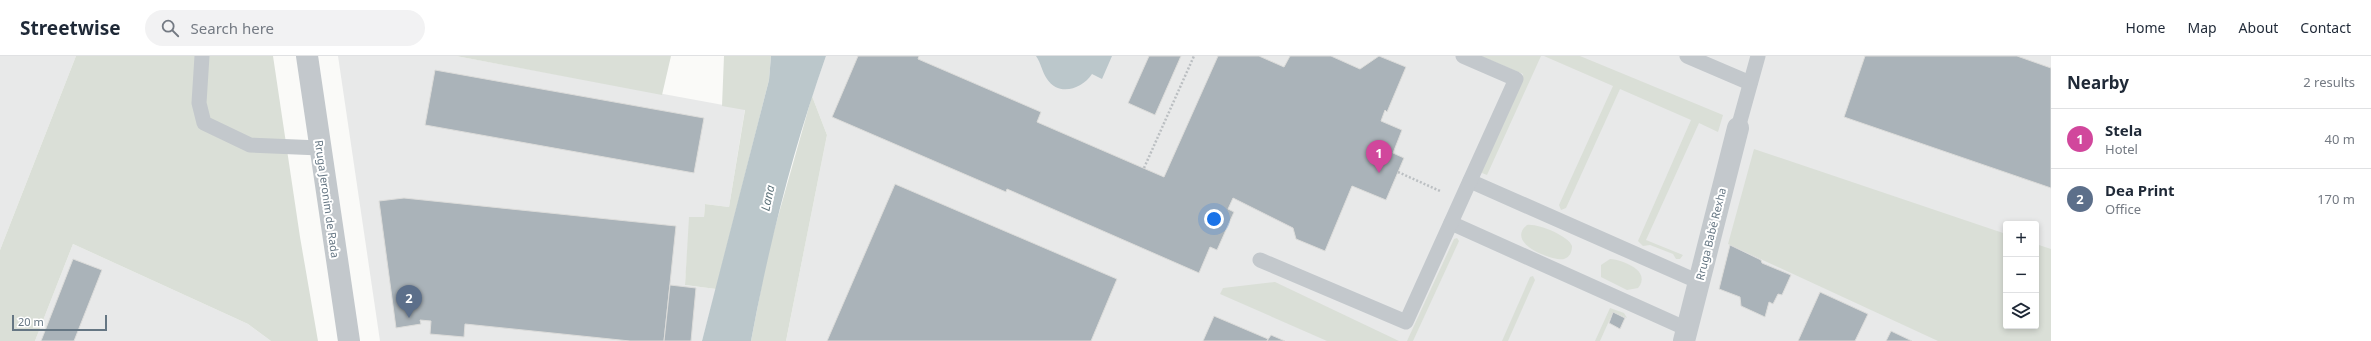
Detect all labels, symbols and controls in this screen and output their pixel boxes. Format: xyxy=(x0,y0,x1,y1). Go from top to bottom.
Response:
search box xyxy=(145,10,425,46)
text: Streetwise xyxy=(20,15,121,41)
icon: search xyxy=(159,17,181,39)
text: Search here xyxy=(191,18,274,38)
text: Home xyxy=(2126,18,2165,37)
text: Map xyxy=(2187,18,2217,37)
text: About xyxy=(2239,18,2278,37)
text: Contact xyxy=(2300,18,2351,37)
text: Nearby xyxy=(2067,71,2129,94)
text: 2 results xyxy=(2303,73,2355,91)
text: Stela xyxy=(2105,120,2142,140)
text: 1 xyxy=(2076,130,2084,148)
text: 40 m xyxy=(2325,130,2355,148)
street label: Rruga Jeronim de Rada xyxy=(312,139,343,259)
pin: 1 xyxy=(1366,140,1392,173)
text: Hotel xyxy=(2105,140,2138,158)
text: Dea Print xyxy=(2105,180,2175,200)
water label: Lana xyxy=(756,183,779,213)
street label: Rruga Babë Rexha xyxy=(1692,186,1729,282)
text: 2 xyxy=(2076,190,2084,208)
text: 170 m xyxy=(2317,190,2355,208)
text: Office xyxy=(2105,200,2141,218)
your location xyxy=(1204,209,1224,229)
map controls xyxy=(2003,221,2039,329)
button: + xyxy=(2003,221,2039,257)
button: − xyxy=(2003,257,2039,293)
pin: 2 xyxy=(396,285,422,318)
button: layers xyxy=(2003,293,2039,329)
scale bar xyxy=(12,313,107,332)
text: 20 m xyxy=(18,314,44,329)

